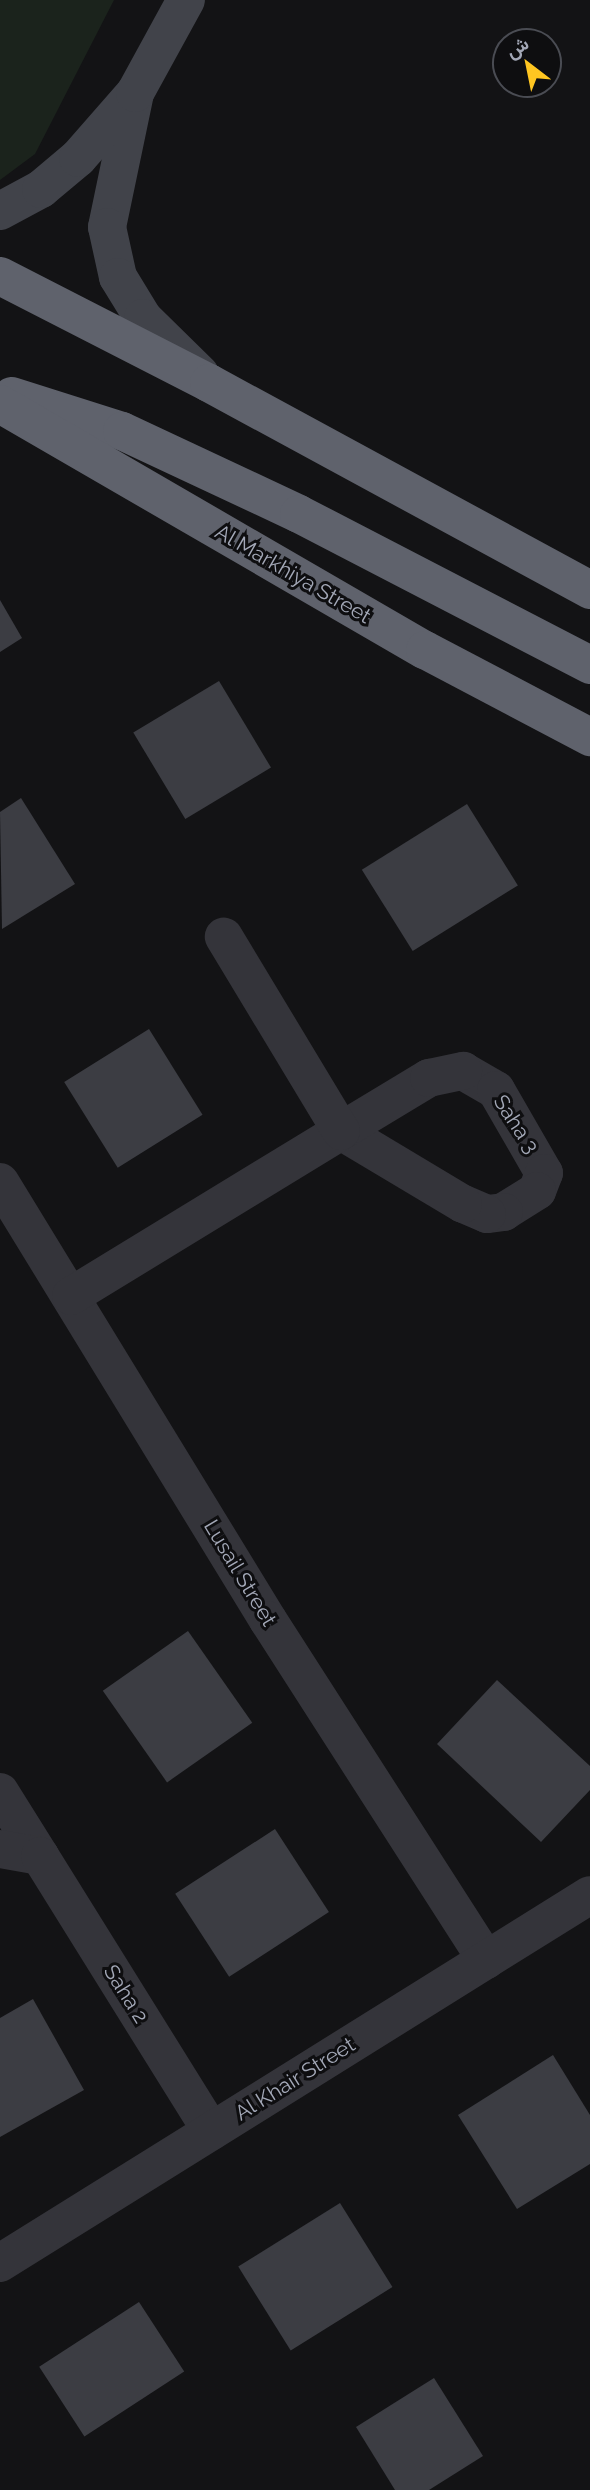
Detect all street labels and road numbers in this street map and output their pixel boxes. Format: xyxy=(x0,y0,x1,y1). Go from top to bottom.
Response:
street label: Al Markhiya Street xyxy=(210,519,376,629)
street label: Saha 3 xyxy=(488,1090,544,1158)
street label: Lusail Street xyxy=(198,1515,282,1631)
street label: Saha 2 xyxy=(98,1960,154,2028)
street label: Al Khair Street xyxy=(230,2032,360,2126)

